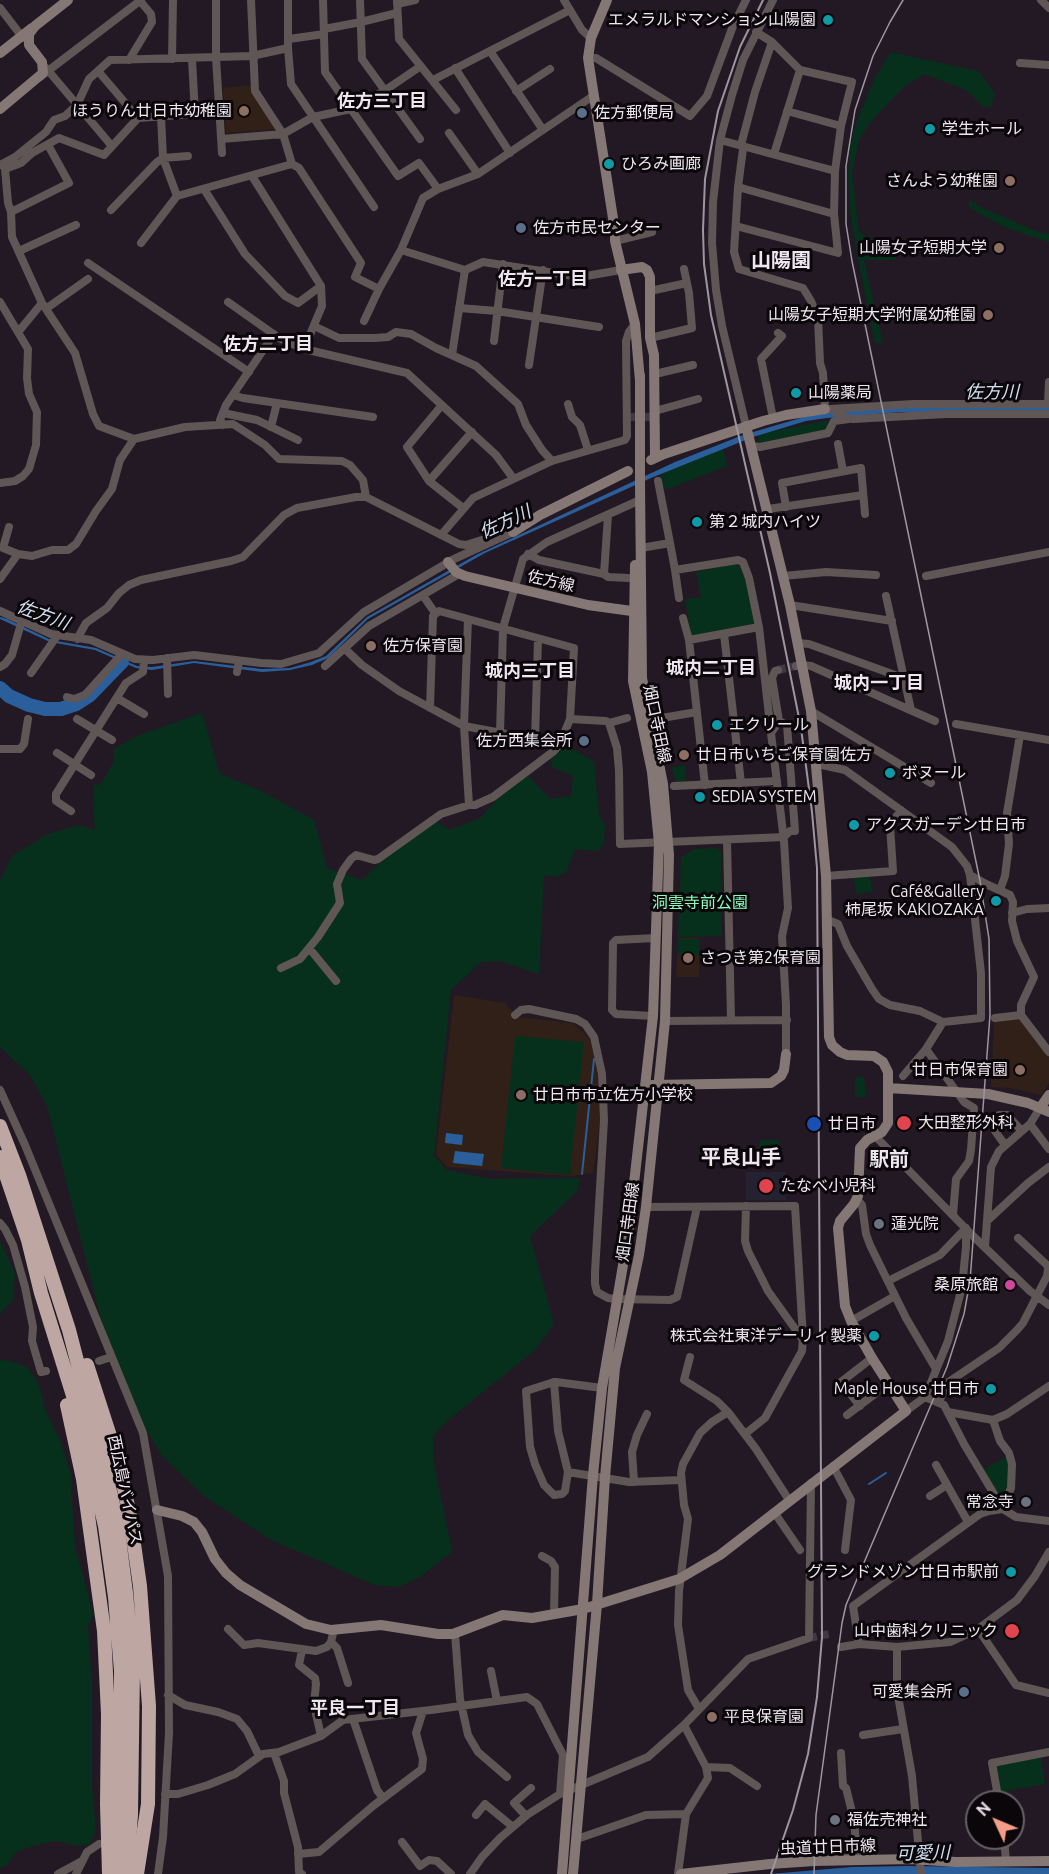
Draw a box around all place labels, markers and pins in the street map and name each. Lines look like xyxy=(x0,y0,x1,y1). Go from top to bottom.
place label: エメラルドマンション山陽園 xyxy=(608,10,816,30)
marker: エメラルドマンション山陽園 xyxy=(821,13,835,27)
place label: ほうりん廿日市幼稚園 xyxy=(72,101,232,121)
place label: 佐方郵便局 xyxy=(594,103,674,123)
marker: ほうりん廿日市幼稚園 xyxy=(237,104,251,118)
marker: 佐方郵便局 xyxy=(575,106,589,120)
place label: 学生ホール xyxy=(942,119,1022,139)
marker: 学生ホール xyxy=(923,122,937,136)
place label: ひろみ画廊 xyxy=(621,154,701,174)
marker: ひろみ画廊 xyxy=(602,157,616,171)
place label: さんよう幼稚園 xyxy=(886,171,998,191)
marker: さんよう幼稚園 xyxy=(1003,174,1017,188)
place label: 佐方市民センター xyxy=(533,218,661,238)
marker: 佐方市民センター xyxy=(514,221,528,235)
place label: 山陽女子短期大学 xyxy=(859,238,987,258)
marker: 山陽女子短期大学 xyxy=(992,241,1006,255)
place label: 山陽女子短期大学附属幼稚園 xyxy=(768,305,976,325)
marker: 山陽女子短期大学附属幼稚園 xyxy=(981,308,995,322)
place label: 山陽薬局 xyxy=(808,383,872,403)
marker: 山陽薬局 xyxy=(789,386,803,400)
place label: 第２城内ハイツ xyxy=(709,512,821,532)
marker: 第２城内ハイツ xyxy=(690,515,704,529)
place label: 佐方保育園 xyxy=(383,636,463,656)
marker: 佐方保育園 xyxy=(364,639,378,653)
place label: エクリール xyxy=(729,715,809,735)
marker: エクリール xyxy=(710,718,724,732)
place label: 佐方西集会所 xyxy=(476,731,572,751)
marker: 佐方西集会所 xyxy=(577,734,591,748)
place label: 廿日市いちご保育園佐方 xyxy=(696,745,872,765)
marker: 廿日市いちご保育園佐方 xyxy=(677,748,691,762)
place label: ボヌール xyxy=(902,763,966,783)
marker: ボヌール xyxy=(883,766,897,780)
place label: SEDIA SYSTEM xyxy=(712,787,817,807)
marker: SEDIA SYSTEM xyxy=(693,790,707,804)
place label: アクスガーデン廿日市 xyxy=(866,815,1026,835)
marker: アクスガーデン廿日市 xyxy=(847,818,861,832)
place label: Café&Gallery 柿尾坂 KAKIOZAKA xyxy=(845,882,984,920)
marker: Café&Gallery 柿尾坂 KAKIOZAKA xyxy=(989,894,1003,908)
place label: さつき第2保育園 xyxy=(700,948,821,968)
marker: さつき第2保育園 xyxy=(681,951,695,965)
place label: 廿日市保育園 xyxy=(912,1060,1008,1080)
marker: 廿日市保育園 xyxy=(1013,1063,1027,1077)
place label: 廿日市市立佐方小学校 xyxy=(533,1085,693,1105)
marker: 廿日市市立佐方小学校 xyxy=(514,1088,528,1102)
place label: 大田整形外科 xyxy=(918,1113,1014,1133)
place label: 廿日市 xyxy=(828,1114,876,1134)
marker: 大田整形外科 xyxy=(895,1114,913,1132)
marker: 廿日市 xyxy=(805,1115,823,1133)
place label: たなべ小児科 xyxy=(780,1176,876,1196)
marker: たなべ小児科 xyxy=(757,1177,775,1195)
place label: 蓮光院 xyxy=(891,1214,939,1234)
marker: 蓮光院 xyxy=(872,1217,886,1231)
place label: 桑原旅館 xyxy=(934,1275,998,1295)
marker: 桑原旅館 xyxy=(1003,1278,1017,1292)
place label: 株式会社東洋デーリィ製薬 xyxy=(670,1326,862,1346)
marker: 株式会社東洋デーリィ製薬 xyxy=(867,1329,881,1343)
place label: Maple House 廿日市 xyxy=(834,1379,979,1399)
marker: Maple House 廿日市 xyxy=(984,1382,998,1396)
place label: 常念寺 xyxy=(966,1492,1014,1512)
marker: 常念寺 xyxy=(1019,1495,1033,1509)
place label: グランドメゾン廿日市駅前 xyxy=(807,1562,999,1582)
marker: グランドメゾン廿日市駅前 xyxy=(1004,1565,1018,1579)
place label: 山中歯科クリニック xyxy=(854,1621,998,1641)
marker: 山中歯科クリニック xyxy=(1003,1622,1021,1640)
place label: 可愛集会所 xyxy=(872,1682,952,1702)
marker: 可愛集会所 xyxy=(957,1685,971,1699)
place label: 平良保育園 xyxy=(724,1707,804,1727)
marker: 平良保育園 xyxy=(705,1710,719,1724)
place label: 福佐売神社 xyxy=(847,1810,927,1830)
marker: 福佐売神社 xyxy=(828,1813,842,1827)

